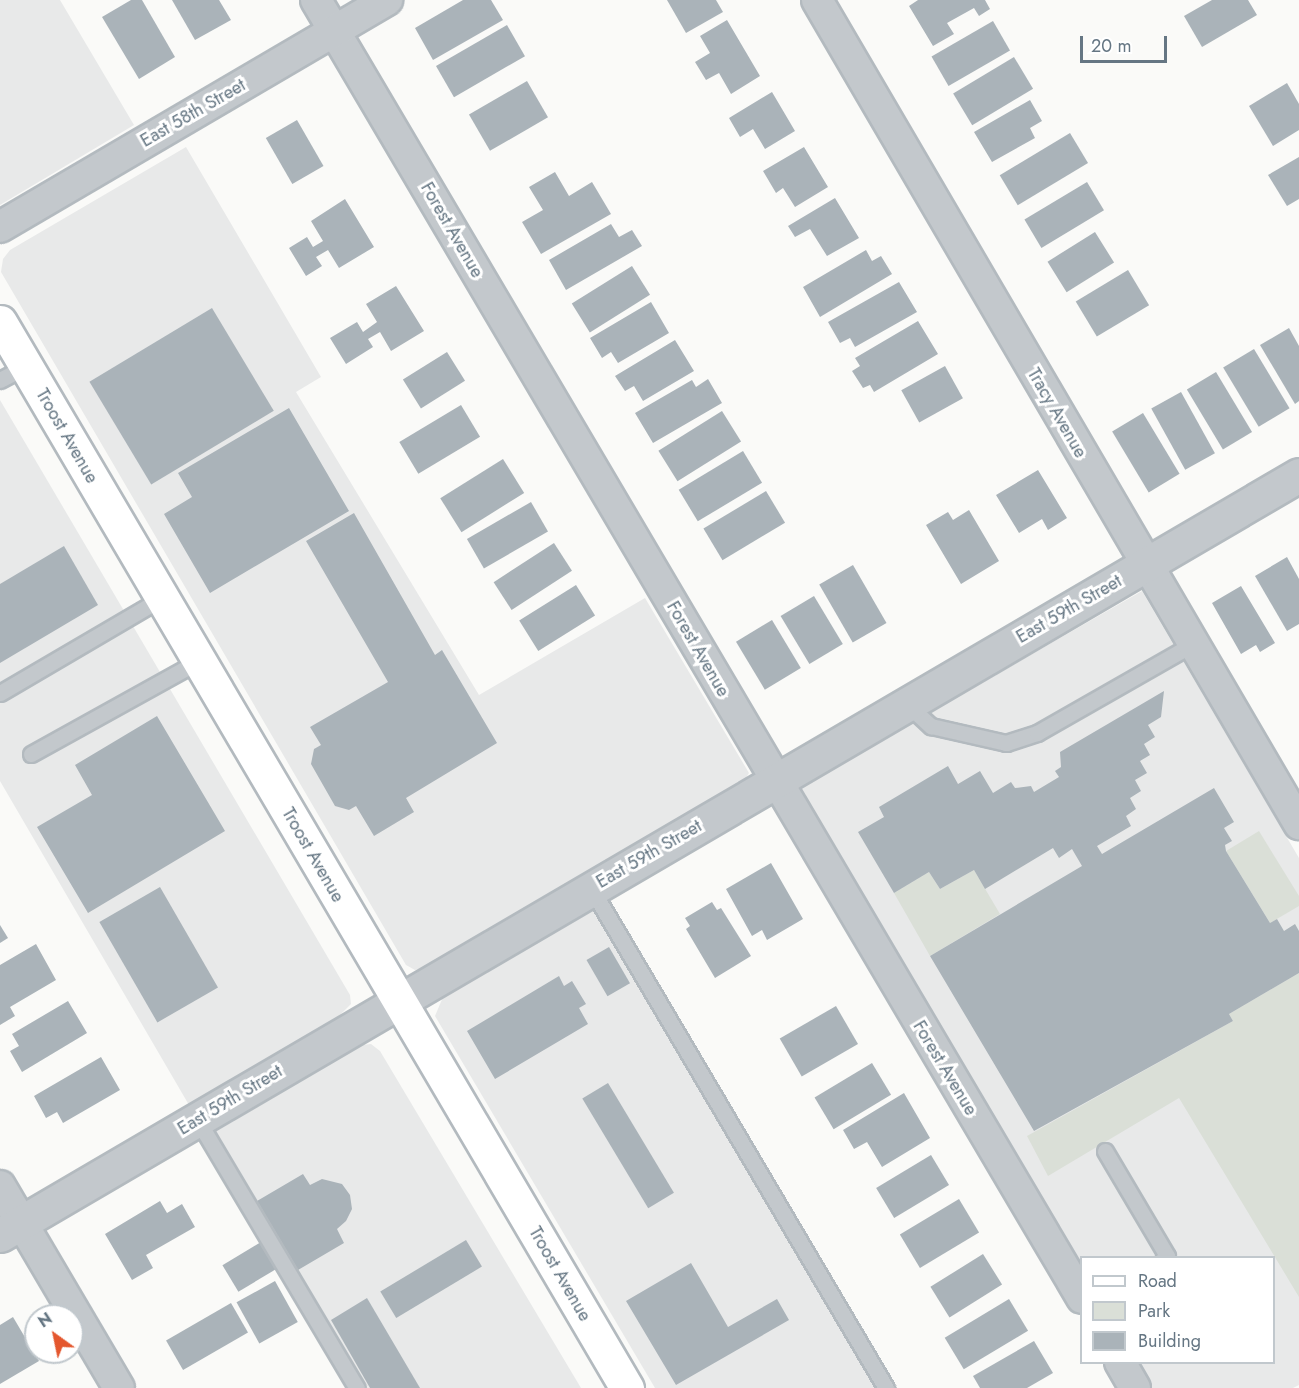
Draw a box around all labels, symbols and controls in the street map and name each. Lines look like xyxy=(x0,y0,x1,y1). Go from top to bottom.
scale bar xyxy=(1083,24,1170,62)
text: 20 m xyxy=(1091,33,1131,59)
street label: East 58th Street xyxy=(137,74,249,152)
street label: Forest Avenue xyxy=(416,178,488,282)
street label: Tracy Avenue xyxy=(1023,364,1091,462)
street label: Troost Avenue xyxy=(31,385,103,487)
street label: East 59th Street xyxy=(1012,570,1126,648)
street label: Forest Avenue xyxy=(662,597,734,701)
street label: Troost Avenue xyxy=(277,804,349,906)
street label: East 59th Street xyxy=(592,815,706,893)
street label: Forest Avenue xyxy=(908,1017,982,1119)
street label: East 59th Street xyxy=(174,1060,286,1140)
street label: Troost Avenue xyxy=(524,1223,596,1325)
legend xyxy=(1080,1256,1275,1364)
text: Road xyxy=(1138,1268,1177,1294)
text: Park xyxy=(1138,1298,1170,1324)
north arrow xyxy=(24,1304,84,1364)
text: N xyxy=(33,1307,57,1333)
text: Building xyxy=(1138,1328,1201,1354)

